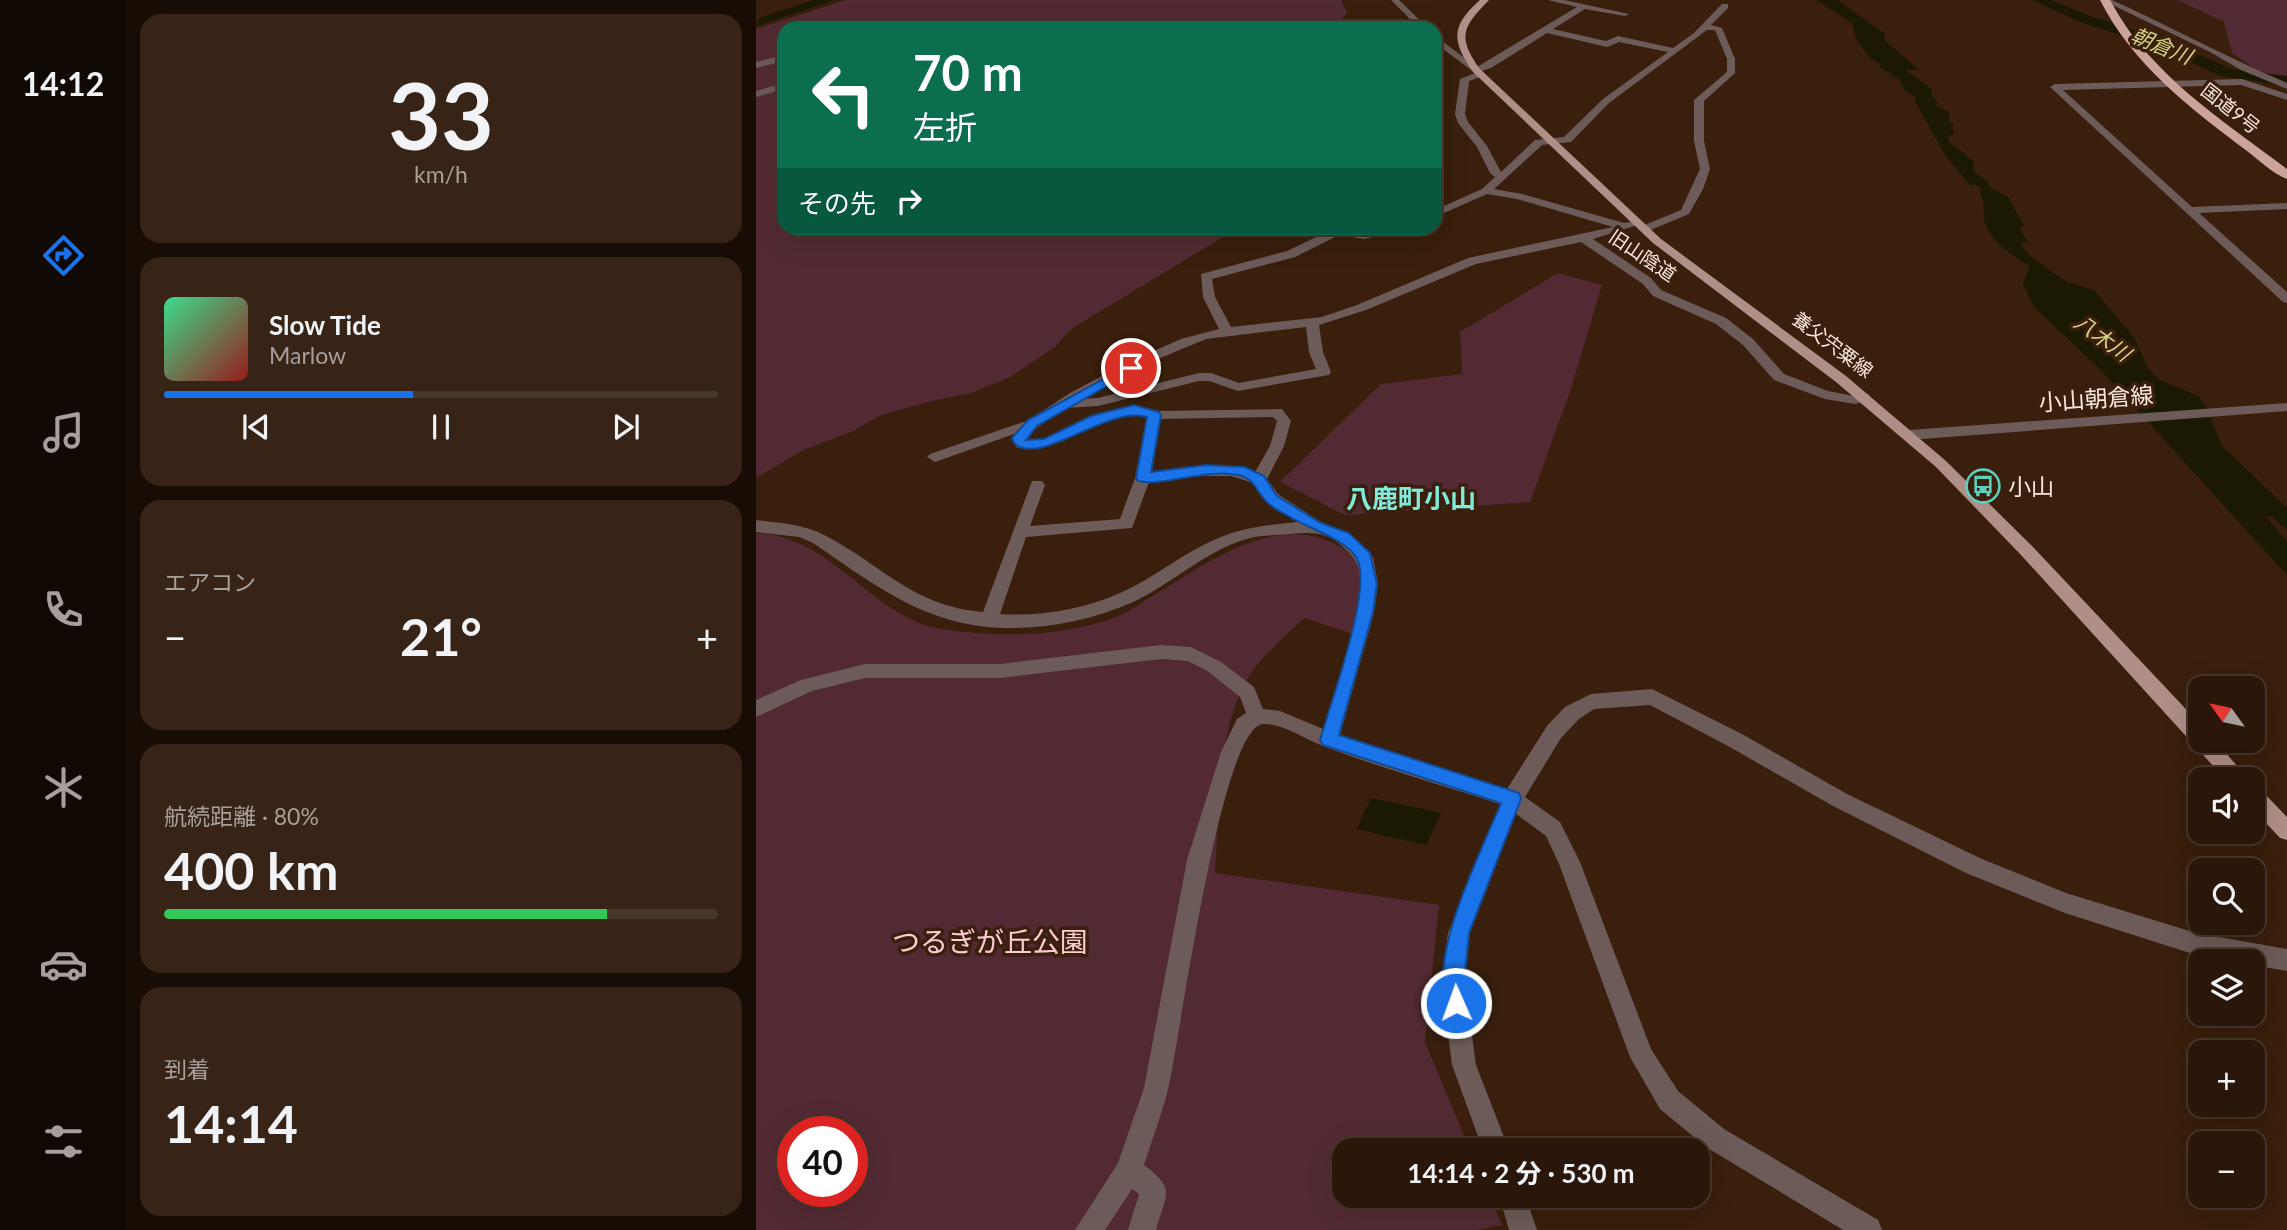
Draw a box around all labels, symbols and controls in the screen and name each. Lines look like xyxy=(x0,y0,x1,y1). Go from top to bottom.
water label: 朝倉川 xyxy=(2128,22,2198,69)
text: 70 m xyxy=(913,43,1023,101)
icon: left xyxy=(798,49,889,140)
text: 33 xyxy=(388,60,494,169)
text: 14:12 xyxy=(22,64,104,103)
street label: 国道9号 xyxy=(2197,78,2265,138)
text: 左折 xyxy=(913,107,977,146)
text: km/h xyxy=(414,160,468,188)
icon: right xyxy=(890,182,928,220)
text: その先 xyxy=(798,187,876,219)
street label: 旧山陰道 xyxy=(1605,224,1681,286)
icon: directions xyxy=(39,231,88,280)
street label: 養父宍粟線 xyxy=(1788,306,1878,382)
water label: 八木川 xyxy=(2070,308,2137,367)
text: Slow Tide xyxy=(269,309,381,341)
pin xyxy=(1101,338,1161,398)
text: Marlow xyxy=(269,341,346,369)
icon: arrive xyxy=(1112,349,1150,387)
street label: 小山朝倉線 xyxy=(2038,380,2154,416)
icon: music xyxy=(39,408,88,457)
icon: previous xyxy=(237,408,275,446)
icon: pause xyxy=(422,408,460,446)
icon: next xyxy=(607,408,645,446)
bus stop icon: 小山 xyxy=(1964,467,2002,505)
place label: 小山 xyxy=(2008,472,2054,500)
district label: 八鹿町小山 xyxy=(1346,482,1476,514)
text: エアコン xyxy=(164,568,256,596)
icon: phone xyxy=(39,585,88,634)
text: 21° xyxy=(400,605,482,667)
text: − xyxy=(164,614,186,660)
text: + xyxy=(696,614,718,660)
north arrow xyxy=(2188,676,2264,752)
map controls xyxy=(2188,676,2265,1208)
icon: climate xyxy=(39,763,88,812)
button: sound xyxy=(2188,767,2265,844)
text: 航続距離 · 80% xyxy=(164,802,319,830)
text: 400 km xyxy=(164,839,338,901)
button: search xyxy=(2188,858,2265,935)
park label: つるぎが丘公園 xyxy=(892,924,1088,958)
icon: car xyxy=(39,940,88,989)
button: layers xyxy=(2188,949,2265,1026)
position arrow xyxy=(1419,966,1493,1040)
button: + xyxy=(2188,1040,2265,1117)
text: 到着 xyxy=(164,1055,210,1083)
text: 14:14 xyxy=(164,1092,298,1154)
speed limit sign: 40 xyxy=(777,1116,868,1207)
icon: filters xyxy=(39,1117,88,1166)
button: − xyxy=(2188,1131,2265,1208)
text: 14:14 · 2 分 · 530 m xyxy=(1407,1157,1635,1189)

